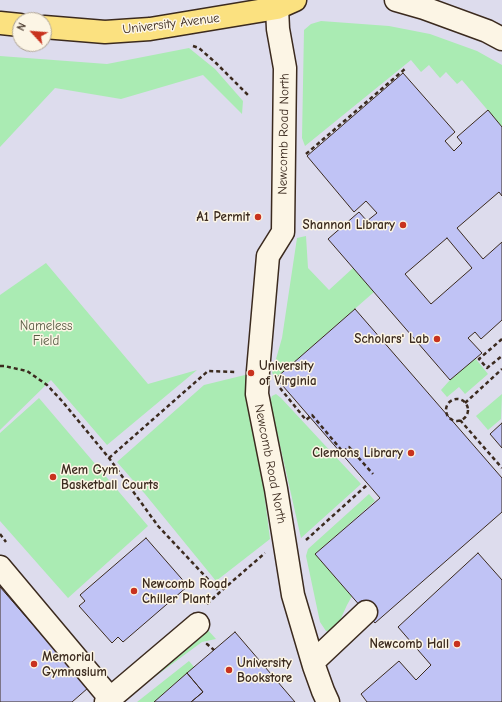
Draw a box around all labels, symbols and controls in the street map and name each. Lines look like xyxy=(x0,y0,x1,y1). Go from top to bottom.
street label: University Avenue xyxy=(122,10,220,38)
north arrow xyxy=(12,12,52,52)
text: N xyxy=(14,21,29,33)
street label: Newcomb Road North xyxy=(275,73,293,195)
place label: A1 Permit xyxy=(197,209,250,225)
marker: A1 Permit xyxy=(253,212,263,222)
place label: Shannon Library xyxy=(303,217,395,233)
marker: Shannon Library xyxy=(398,220,408,230)
park label: Nameless Field xyxy=(20,318,72,349)
place label: Scholars' Lab xyxy=(354,331,429,347)
marker: Scholars' Lab xyxy=(432,334,442,344)
place label: University of Virginia xyxy=(259,358,317,389)
marker: University of Virginia xyxy=(246,368,256,378)
street label: Newcomb Road North xyxy=(251,403,289,525)
place label: Clemons Library xyxy=(312,445,403,461)
marker: Clemons Library xyxy=(406,448,416,458)
place label: Mem Gym Basketball Courts xyxy=(61,462,158,493)
marker: Mem Gym Basketball Courts xyxy=(48,472,58,482)
place label: Newcomb Road Chiller Plant xyxy=(142,576,227,607)
marker: Newcomb Road Chiller Plant xyxy=(129,586,139,596)
place label: Newcomb Hall xyxy=(369,636,449,652)
marker: Newcomb Hall xyxy=(452,639,462,649)
place label: Memorial Gymnasium xyxy=(42,649,107,680)
place label: University Bookstore xyxy=(237,655,292,686)
marker: Memorial Gymnasium xyxy=(29,659,39,669)
marker: University Bookstore xyxy=(224,665,234,675)

